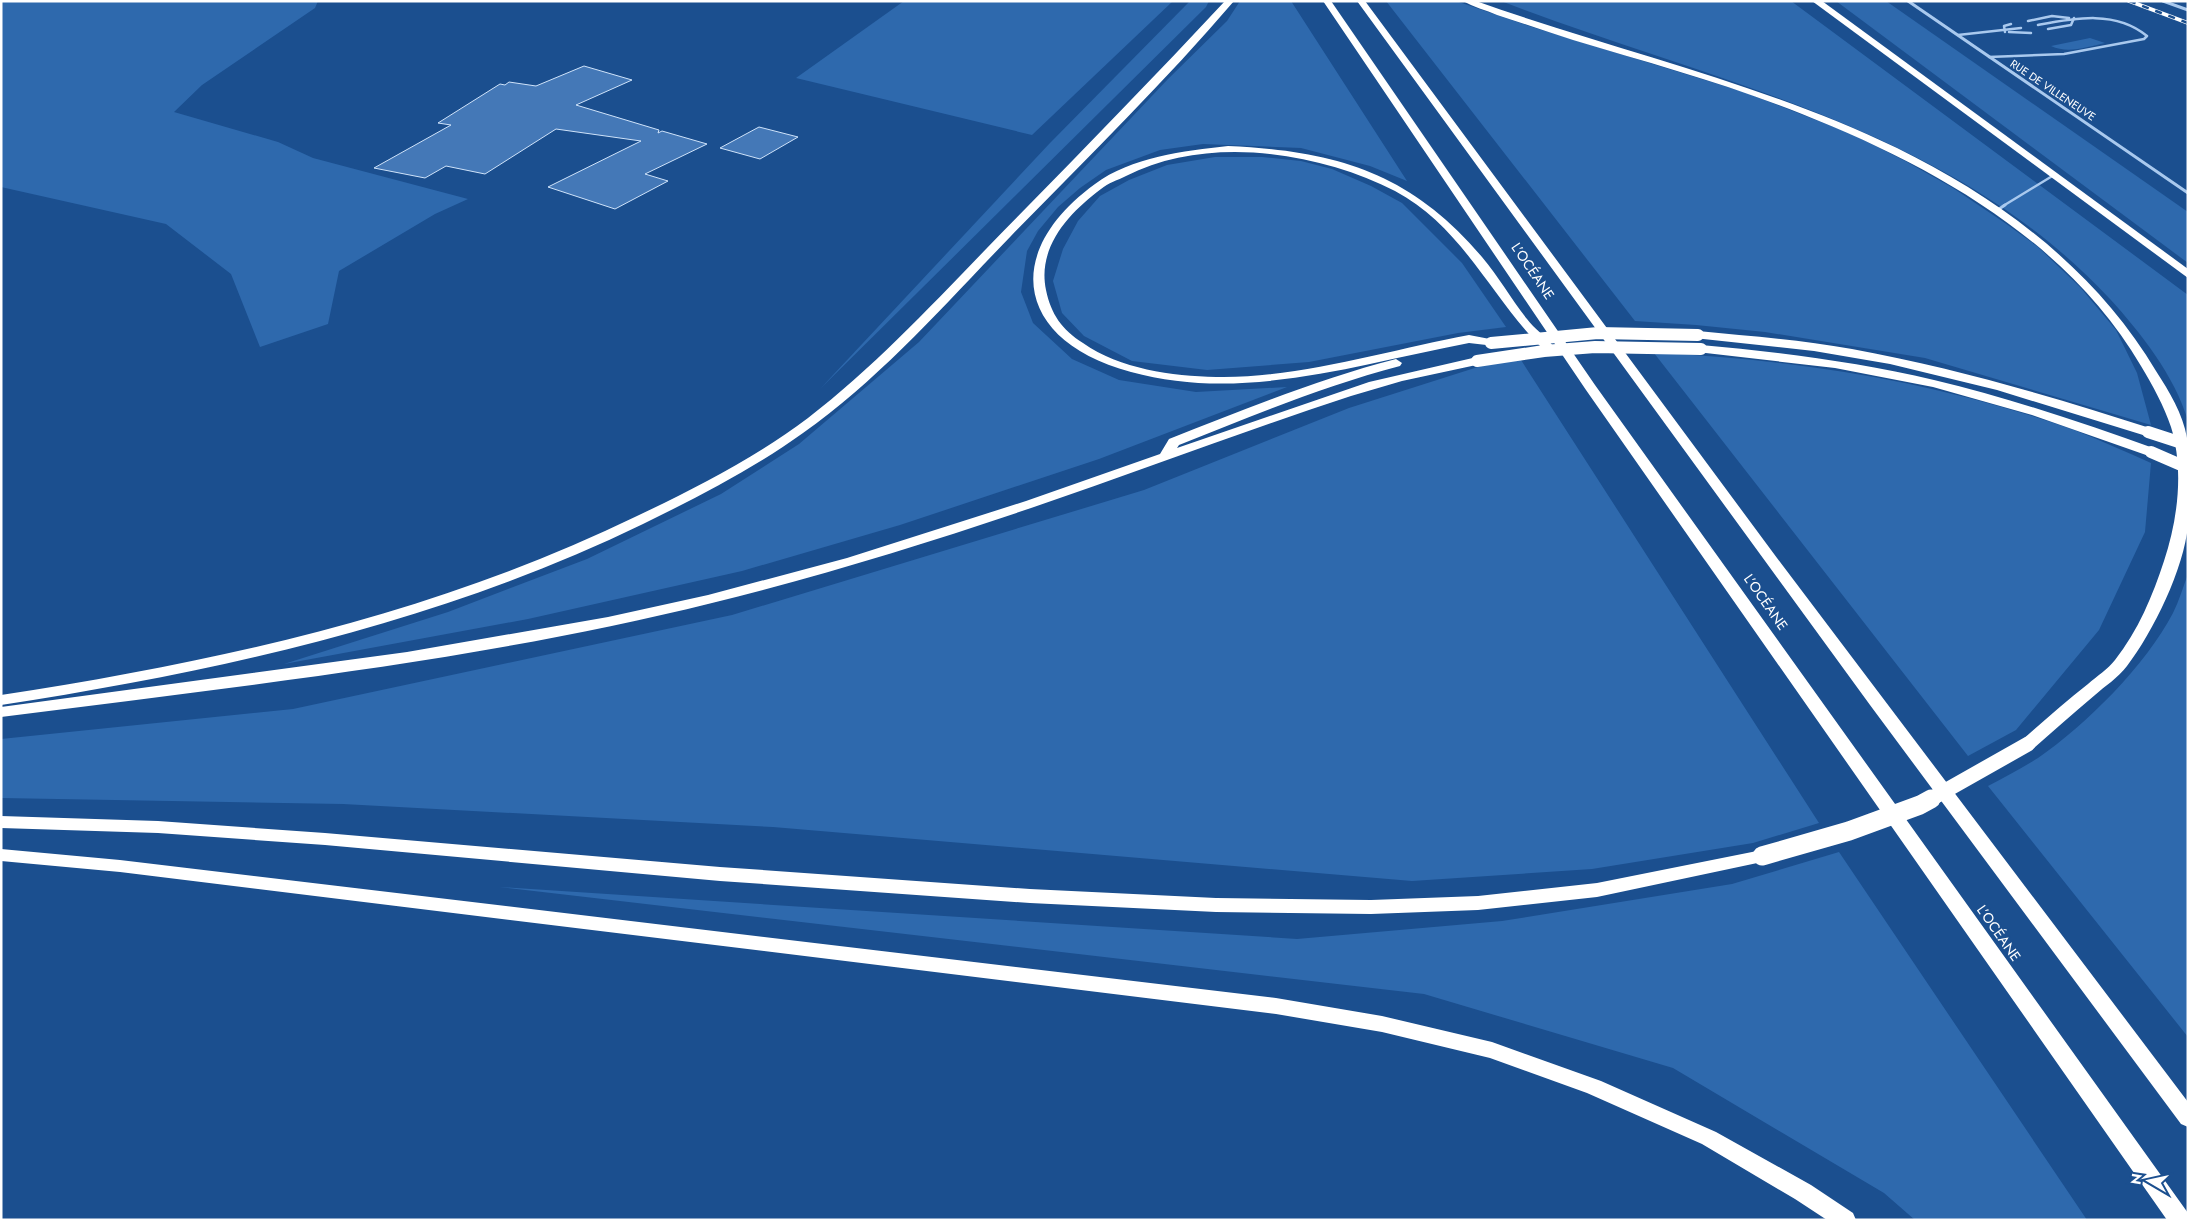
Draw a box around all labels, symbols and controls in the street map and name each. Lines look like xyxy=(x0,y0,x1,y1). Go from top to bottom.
street label: RUE DE VILLENEUVE xyxy=(2007,55,2099,125)
street label: L’OCÉANE xyxy=(1507,239,1559,303)
street label: L’OCÉANE xyxy=(1739,570,1793,634)
street label: L’OCÉANE xyxy=(1972,901,2026,965)
north arrow xyxy=(2124,1156,2174,1206)
text: N xyxy=(2125,1172,2147,1186)

